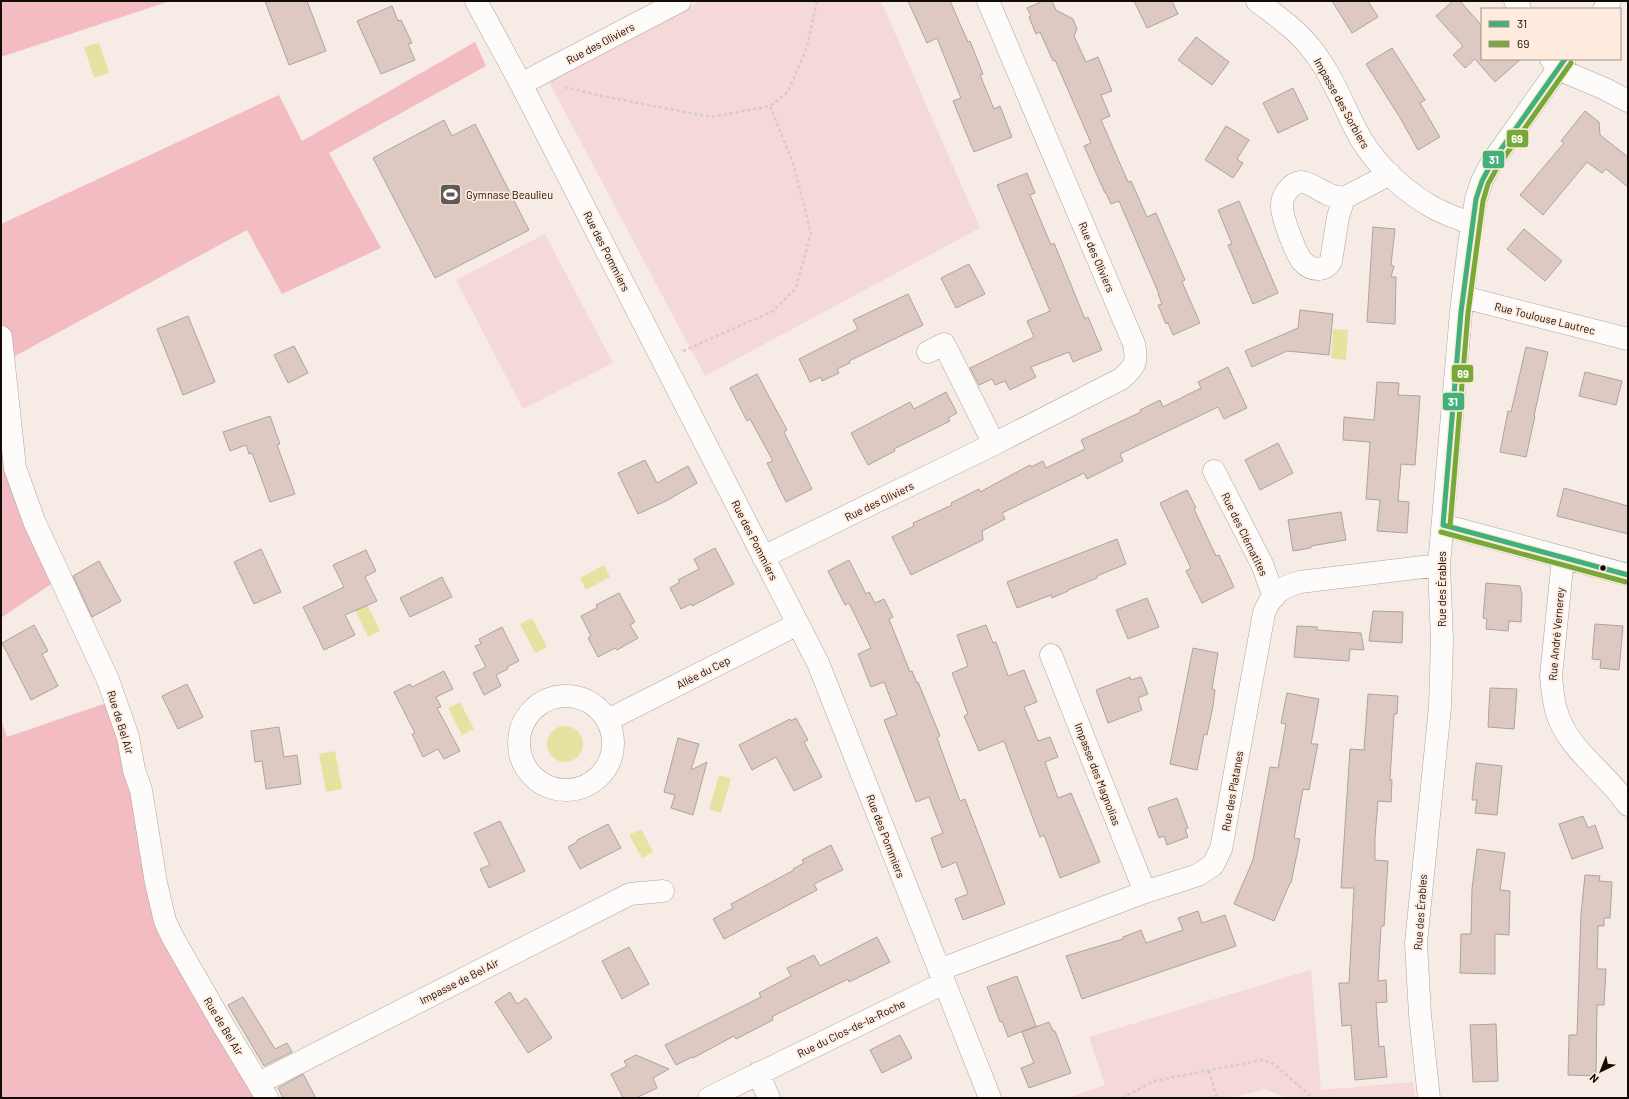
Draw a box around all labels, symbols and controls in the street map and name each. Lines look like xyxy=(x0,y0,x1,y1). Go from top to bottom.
legend xyxy=(1481,8,1621,60)
text: 31 xyxy=(1517,16,1527,30)
street label: Rue des Oliviers xyxy=(564,20,636,66)
text: 69 xyxy=(1517,36,1529,50)
street label: Impasse des Sorbiers xyxy=(1312,55,1372,151)
line badge: 69 xyxy=(1506,129,1529,148)
text: 69 xyxy=(1511,132,1523,145)
line badge: 31 xyxy=(1482,150,1505,169)
text: 31 xyxy=(1489,153,1499,166)
sports icon: Gymnase Beaulieu xyxy=(438,181,464,207)
place label: Gymnase Beaulieu xyxy=(466,188,553,201)
street label: Rue des Pommiers xyxy=(581,209,633,293)
street label: Rue des Oliviers xyxy=(1076,220,1118,294)
street label: Rue Toulouse Lautrec xyxy=(1493,299,1597,337)
line badge: 69 xyxy=(1451,364,1474,383)
text: 69 xyxy=(1457,367,1469,380)
line badge: 31 xyxy=(1442,392,1465,411)
text: 31 xyxy=(1448,395,1458,408)
street label: Rue des Oliviers xyxy=(842,479,916,523)
street label: Rue des Clématites xyxy=(1219,490,1271,578)
street label: Rue des Pommiers xyxy=(729,498,781,582)
street label: Rue des Érables xyxy=(1435,551,1448,627)
unlabelled marker xyxy=(1598,563,1608,573)
street label: Rue André Vernerey xyxy=(1545,587,1567,681)
street label: Allée du Cep xyxy=(674,653,732,691)
street label: Rue de Bel Air xyxy=(105,689,137,755)
street label: Impasse des Magnolias xyxy=(1072,721,1124,827)
street label: Rue des Platanes xyxy=(1219,750,1245,832)
street label: Rue des Pommiers xyxy=(864,792,908,880)
street label: Rue des Érables xyxy=(1411,874,1429,950)
street label: Impasse de Bel Air xyxy=(417,955,501,1007)
street label: Rue de Bel Air xyxy=(201,994,247,1058)
street label: Rue du Clos-de-la-Roche xyxy=(795,996,907,1060)
north arrow xyxy=(1581,1051,1621,1091)
text: N xyxy=(1587,1071,1601,1086)

